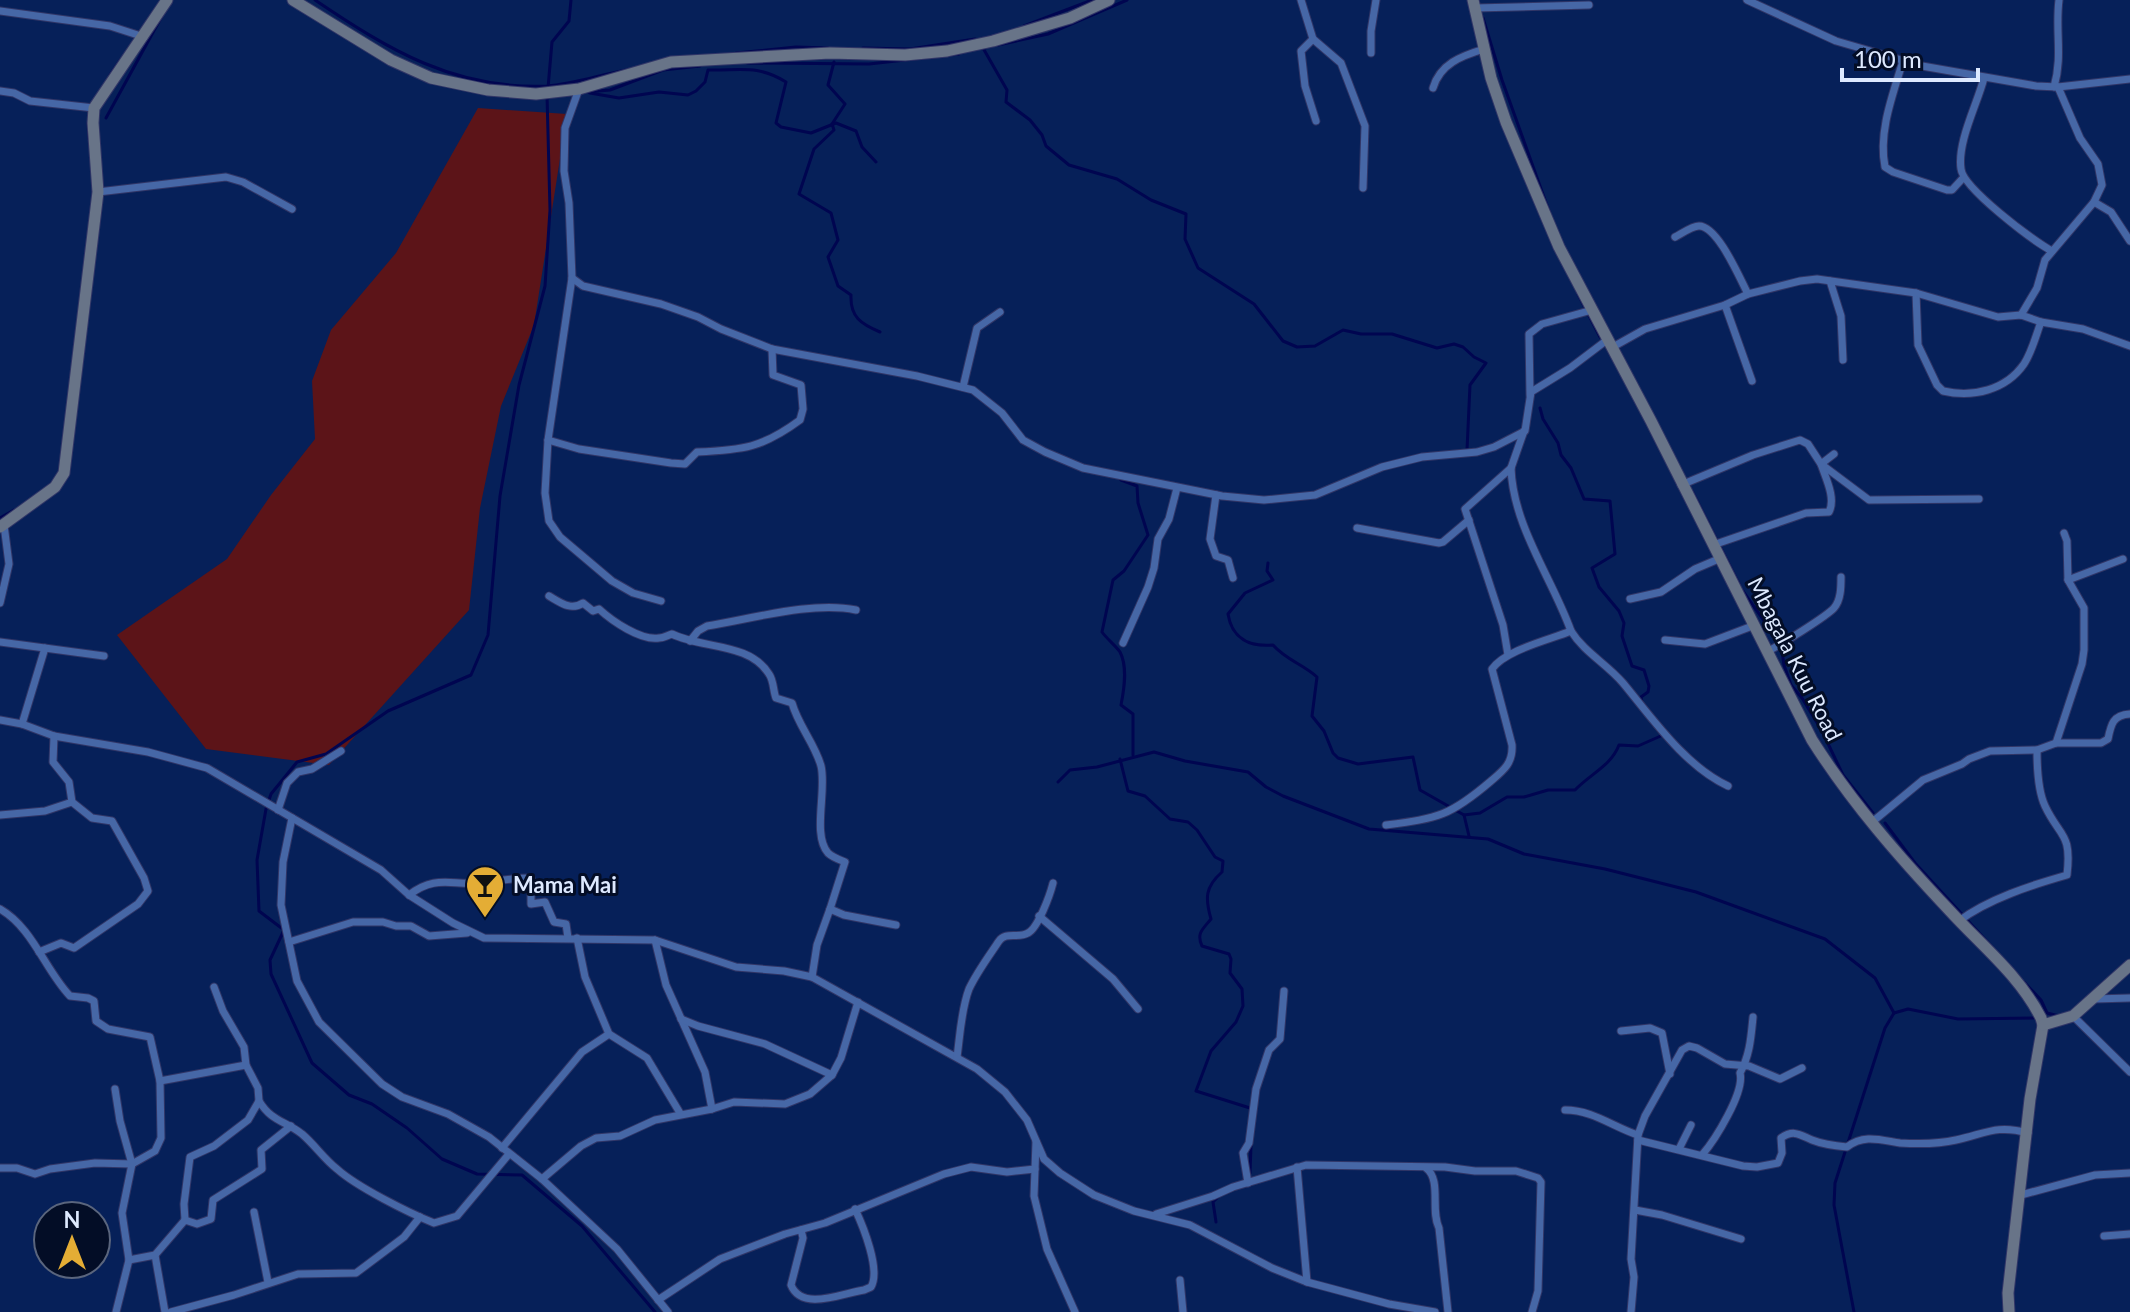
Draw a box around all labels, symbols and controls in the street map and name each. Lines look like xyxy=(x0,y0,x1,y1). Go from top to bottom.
scale bar xyxy=(1842,32,1978,82)
text: 100 m xyxy=(1854,44,1922,73)
street label: Mbagala Kuu Road xyxy=(1742,572,1848,745)
bar icon: Mama Mai xyxy=(464,864,506,919)
place label: Mama Mai xyxy=(513,871,617,898)
north arrow xyxy=(32,1200,112,1280)
text: N xyxy=(64,1206,80,1233)

